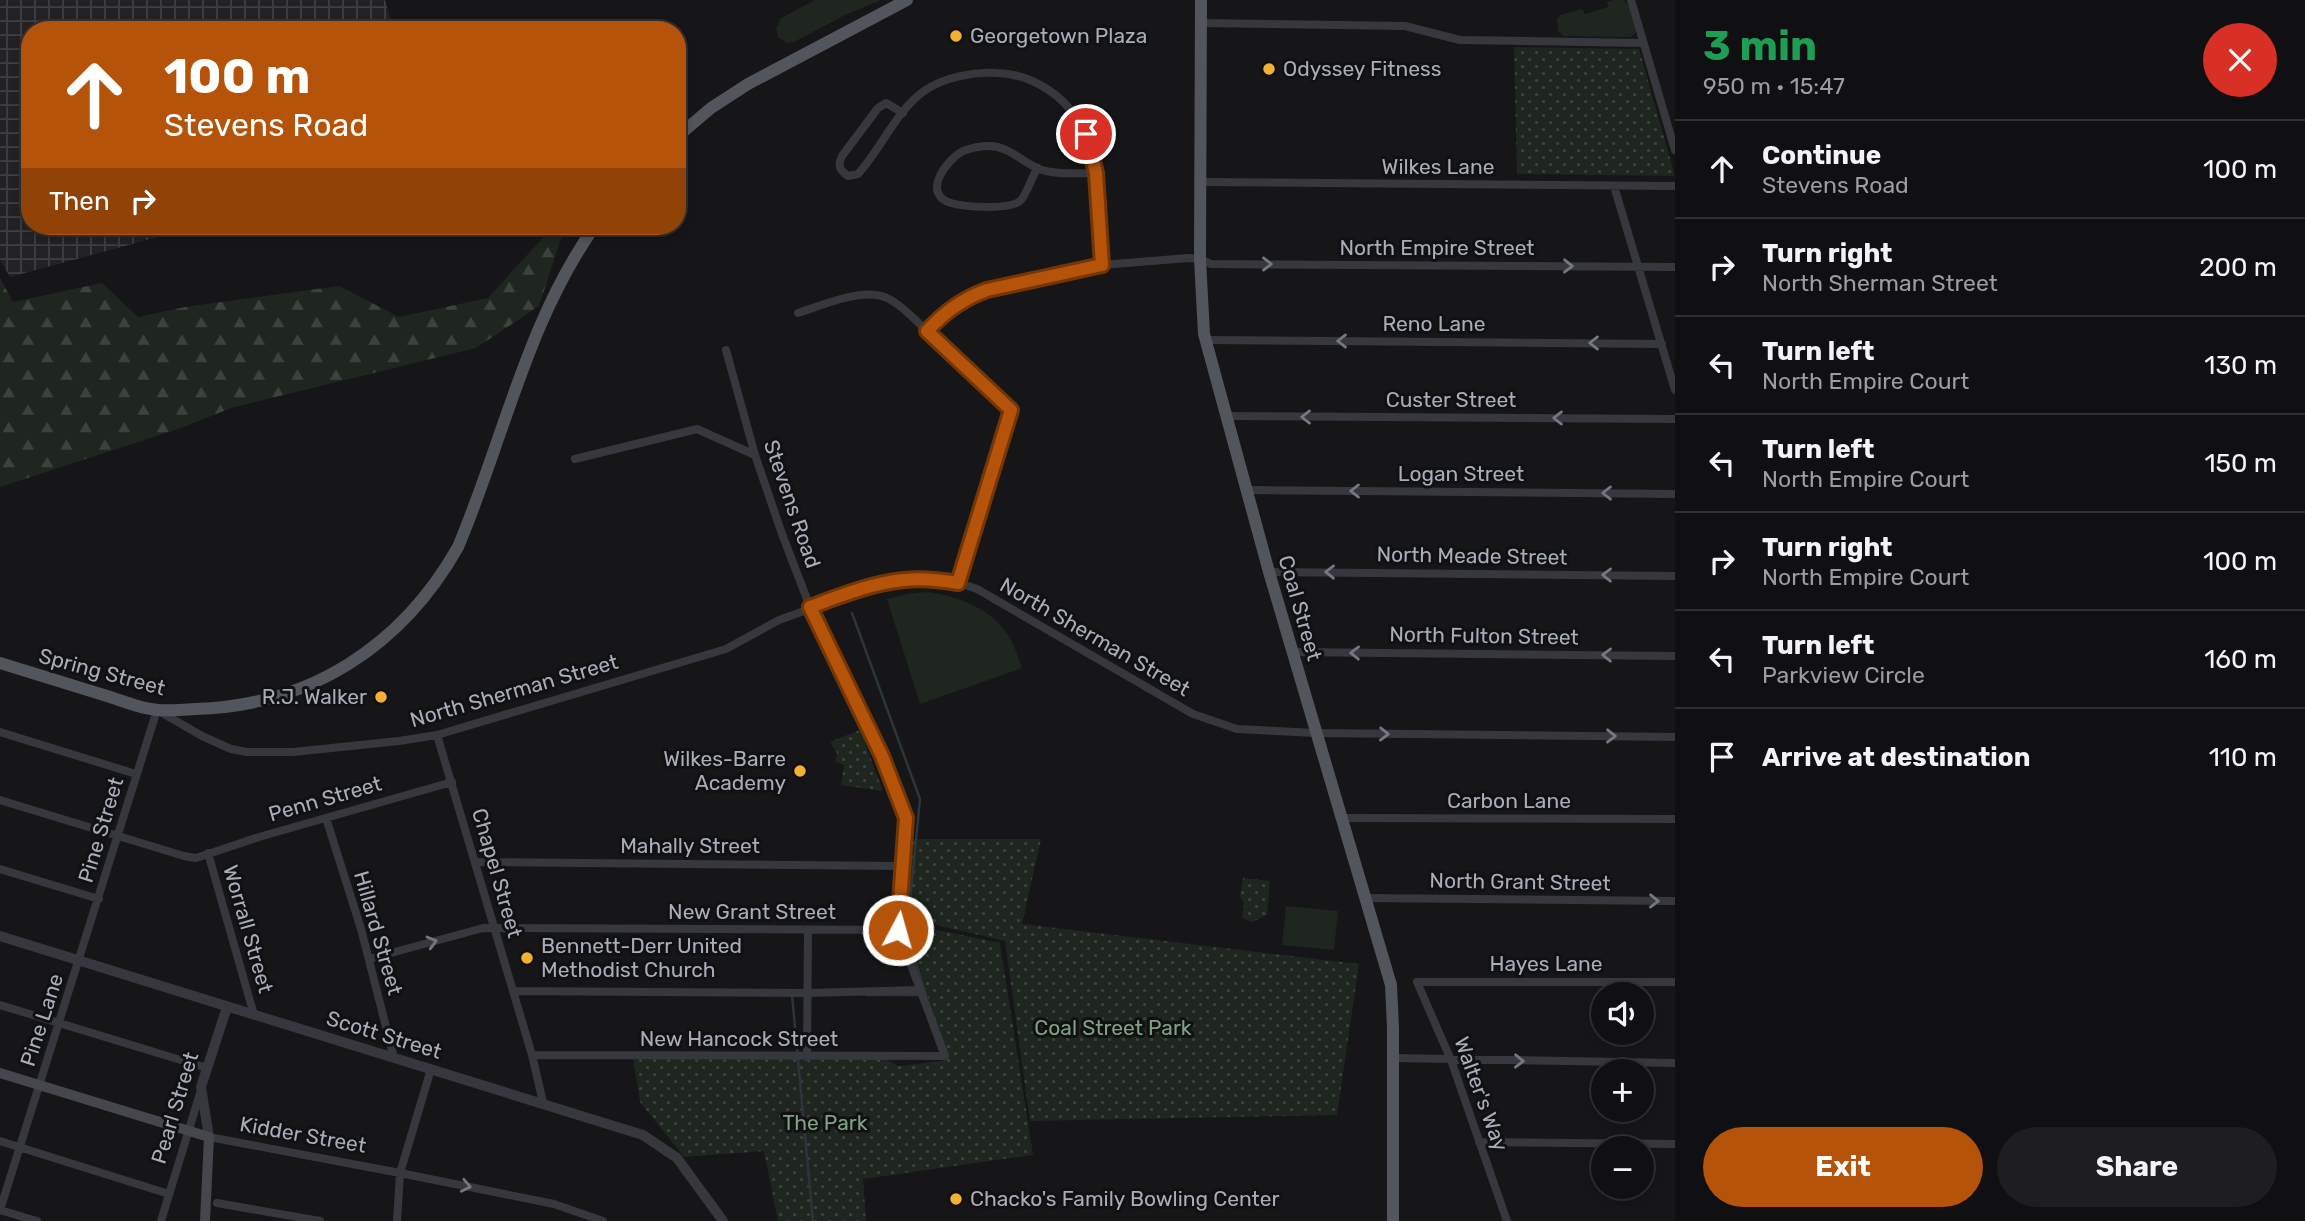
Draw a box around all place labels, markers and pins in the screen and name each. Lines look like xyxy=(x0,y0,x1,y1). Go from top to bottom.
place label: Georgetown Plaza xyxy=(970,23,1147,48)
marker: Georgetown Plaza xyxy=(948,28,964,44)
place label: Odyssey Fitness xyxy=(1283,56,1441,81)
marker: Odyssey Fitness xyxy=(1261,61,1277,77)
pin xyxy=(1056,104,1116,164)
place label: R.J. Walker xyxy=(262,684,367,709)
marker: R.J. Walker xyxy=(373,689,389,705)
place label: Wilkes-Barre Academy xyxy=(663,746,786,795)
marker: Wilkes-Barre Academy xyxy=(792,763,808,779)
place label: Bennett-Derr United Methodist Church xyxy=(541,933,742,982)
marker: Bennett-Derr United Methodist Church xyxy=(519,950,535,966)
place label: Chacko's Family Bowling Center xyxy=(970,1186,1280,1211)
marker: Chacko's Family Bowling Center xyxy=(948,1191,964,1207)

